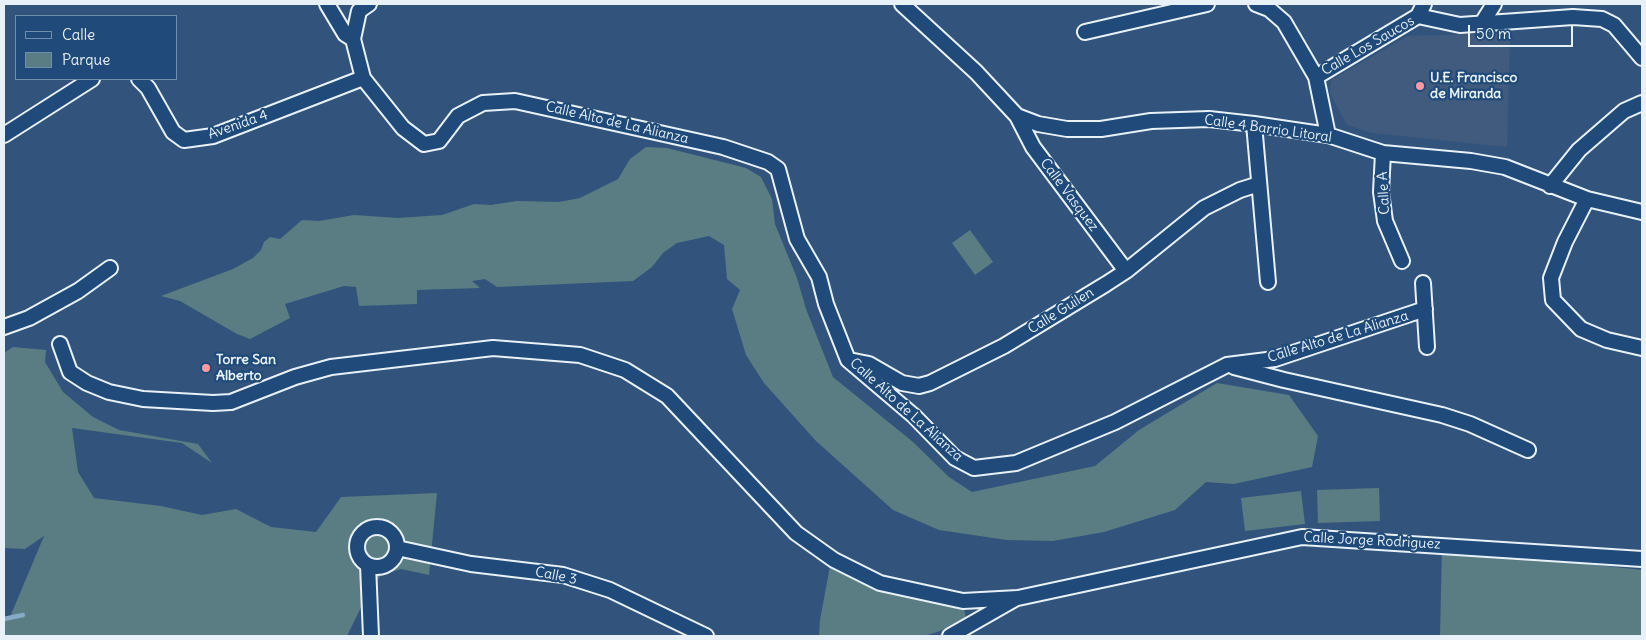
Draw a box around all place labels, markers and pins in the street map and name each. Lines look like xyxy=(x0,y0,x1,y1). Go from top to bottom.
place label: U.E. Francisco de Miranda xyxy=(1430,70,1517,102)
marker: U.E. Francisco de Miranda xyxy=(1414,80,1426,92)
place label: Torre San Alberto xyxy=(216,352,276,384)
marker: Torre San Alberto xyxy=(200,362,212,374)

